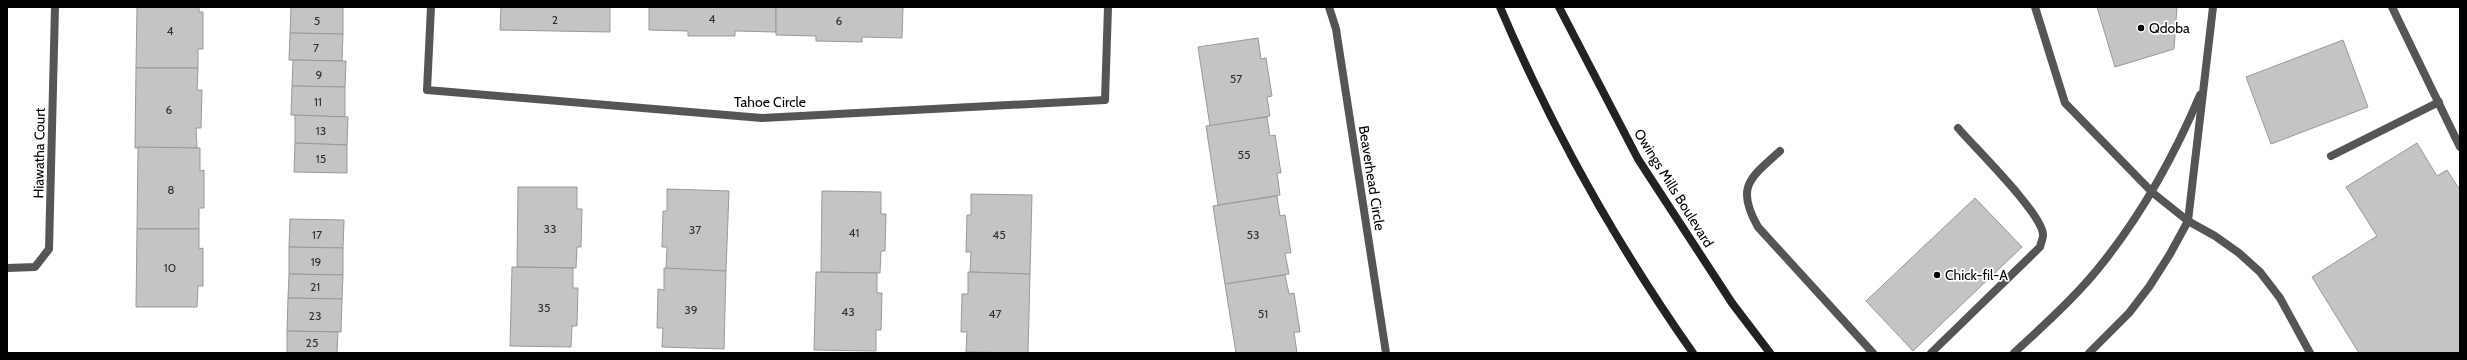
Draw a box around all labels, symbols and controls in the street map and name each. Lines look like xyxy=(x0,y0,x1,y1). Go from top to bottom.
house number: 4 xyxy=(709,11,716,26)
house number: 2 xyxy=(552,12,558,27)
house number: 5 xyxy=(314,13,320,28)
house number: 6 xyxy=(836,13,843,28)
place label: Qdoba xyxy=(2149,19,2190,37)
house number: 4 xyxy=(167,23,174,38)
marker: Qdoba xyxy=(2136,23,2146,33)
house number: 7 xyxy=(313,40,319,55)
house number: 9 xyxy=(316,67,323,82)
house number: 57 xyxy=(1230,71,1242,86)
street label: Tahoe Circle xyxy=(734,93,806,111)
house number: 11 xyxy=(314,94,322,109)
house number: 6 xyxy=(166,102,173,117)
street label: Hiawatha Court xyxy=(29,107,49,199)
house number: 13 xyxy=(316,123,326,138)
street label: Beaverhead Circle xyxy=(1355,124,1389,232)
street label: Owings Mills Boulevard xyxy=(1630,125,1718,251)
house number: 55 xyxy=(1238,147,1250,162)
house number: 15 xyxy=(316,151,326,166)
house number: 8 xyxy=(167,182,175,197)
house number: 33 xyxy=(544,221,556,236)
house number: 37 xyxy=(689,222,701,237)
house number: 41 xyxy=(849,225,859,240)
house number: 17 xyxy=(312,227,322,242)
house number: 45 xyxy=(992,227,1006,242)
house number: 53 xyxy=(1247,227,1259,242)
house number: 19 xyxy=(311,254,322,269)
house number: 10 xyxy=(164,260,176,275)
place label: Chick-fil-A xyxy=(1945,266,2008,284)
marker: Chick-fil-A xyxy=(1932,270,1942,280)
house number: 21 xyxy=(310,279,320,294)
house number: 35 xyxy=(538,300,550,315)
house number: 39 xyxy=(684,302,698,317)
house number: 43 xyxy=(841,304,855,319)
house number: 47 xyxy=(989,306,1001,321)
house number: 51 xyxy=(1258,306,1268,321)
house number: 23 xyxy=(309,308,321,323)
house number: 25 xyxy=(306,335,318,350)

